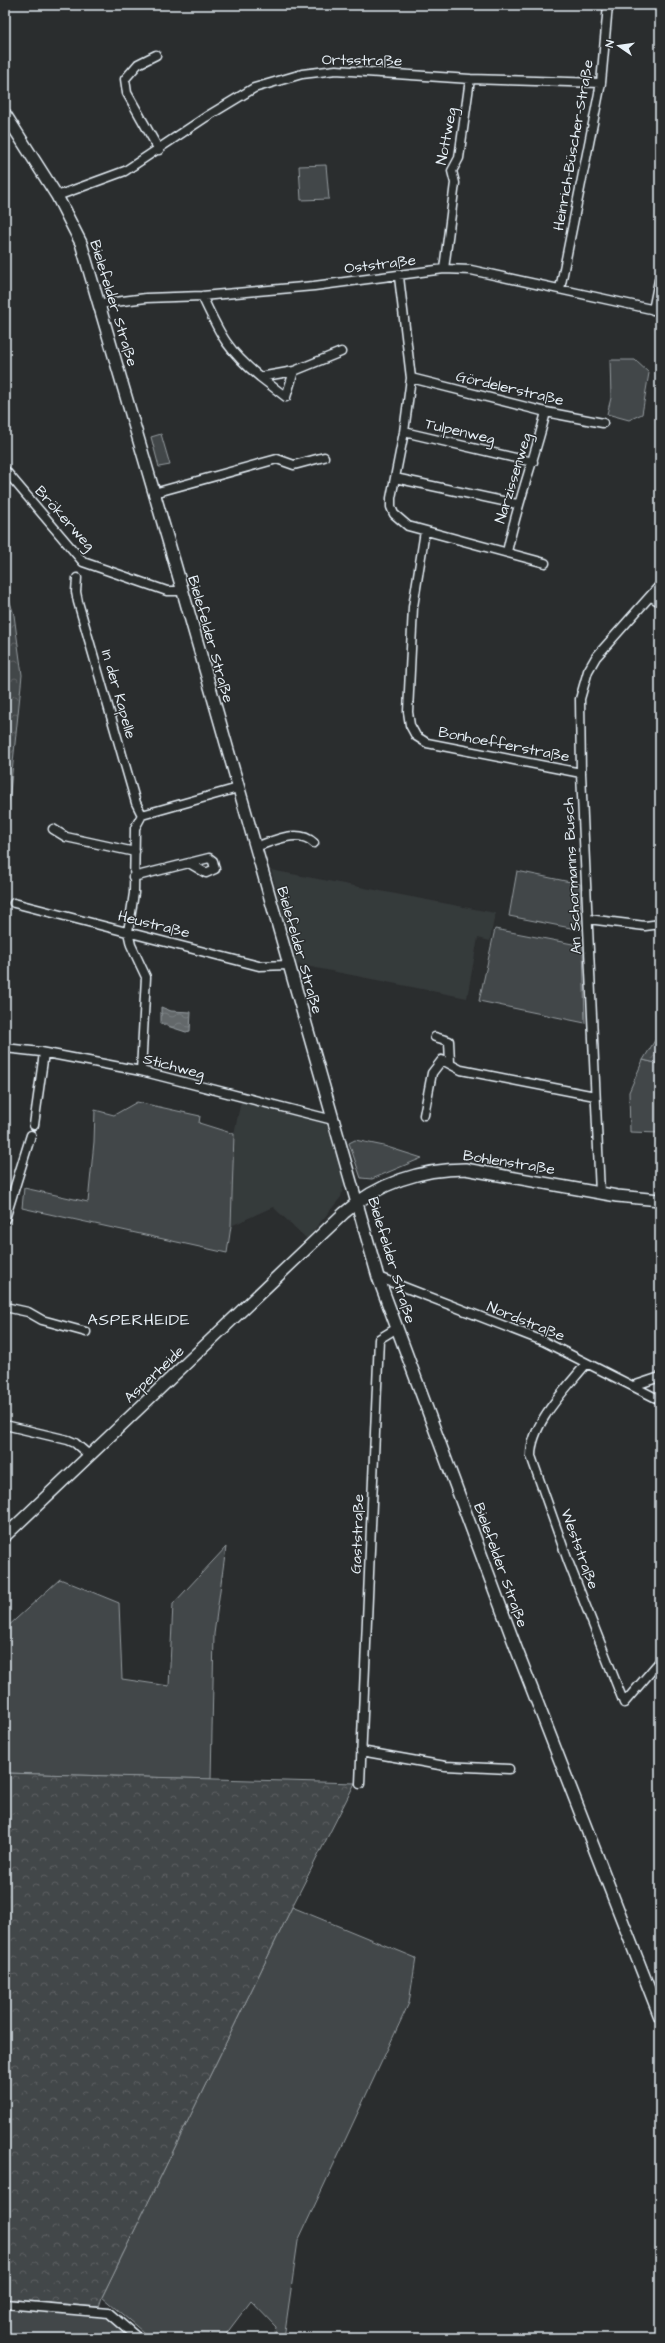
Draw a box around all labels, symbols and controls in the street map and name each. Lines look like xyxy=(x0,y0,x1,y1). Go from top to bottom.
north arrow xyxy=(599,26,639,66)
text: N xyxy=(602,39,618,49)
street label: Ortsstraße xyxy=(322,49,402,72)
street label: Heinrich-Büscher-Straße xyxy=(548,58,599,232)
street label: Nottweg xyxy=(431,105,463,167)
street label: Bielefelder Straße xyxy=(84,237,143,369)
street label: Oststraße xyxy=(343,250,417,279)
street label: Gördelerstraße xyxy=(454,366,566,411)
street label: Tulpenweg xyxy=(423,413,497,451)
street label: Narzissenweg xyxy=(490,430,538,526)
street label: Brökerweg xyxy=(29,481,100,556)
street label: Bielefelder Straße xyxy=(182,573,239,705)
street label: In der Kapelle xyxy=(96,647,141,741)
street label: Bonhoefferstraße xyxy=(437,721,571,767)
street label: An Schormanns Busch xyxy=(558,796,587,955)
street label: Bielefelder Straße xyxy=(271,884,328,1016)
street label: Heustraße xyxy=(116,905,192,944)
street label: Stichweg xyxy=(141,1048,207,1086)
street label: Bohlenstraße xyxy=(461,1145,556,1180)
street label: Bielefelder Straße xyxy=(362,1194,421,1326)
street label: Nordstraße xyxy=(484,1296,568,1347)
district label: ASPERHEIDE xyxy=(87,1309,191,1331)
street label: Asperheide xyxy=(120,1341,189,1408)
street label: Gaststraße xyxy=(346,1494,369,1574)
street label: Bielefelder Straße xyxy=(468,1500,533,1630)
street label: Weststraße xyxy=(555,1506,604,1592)

